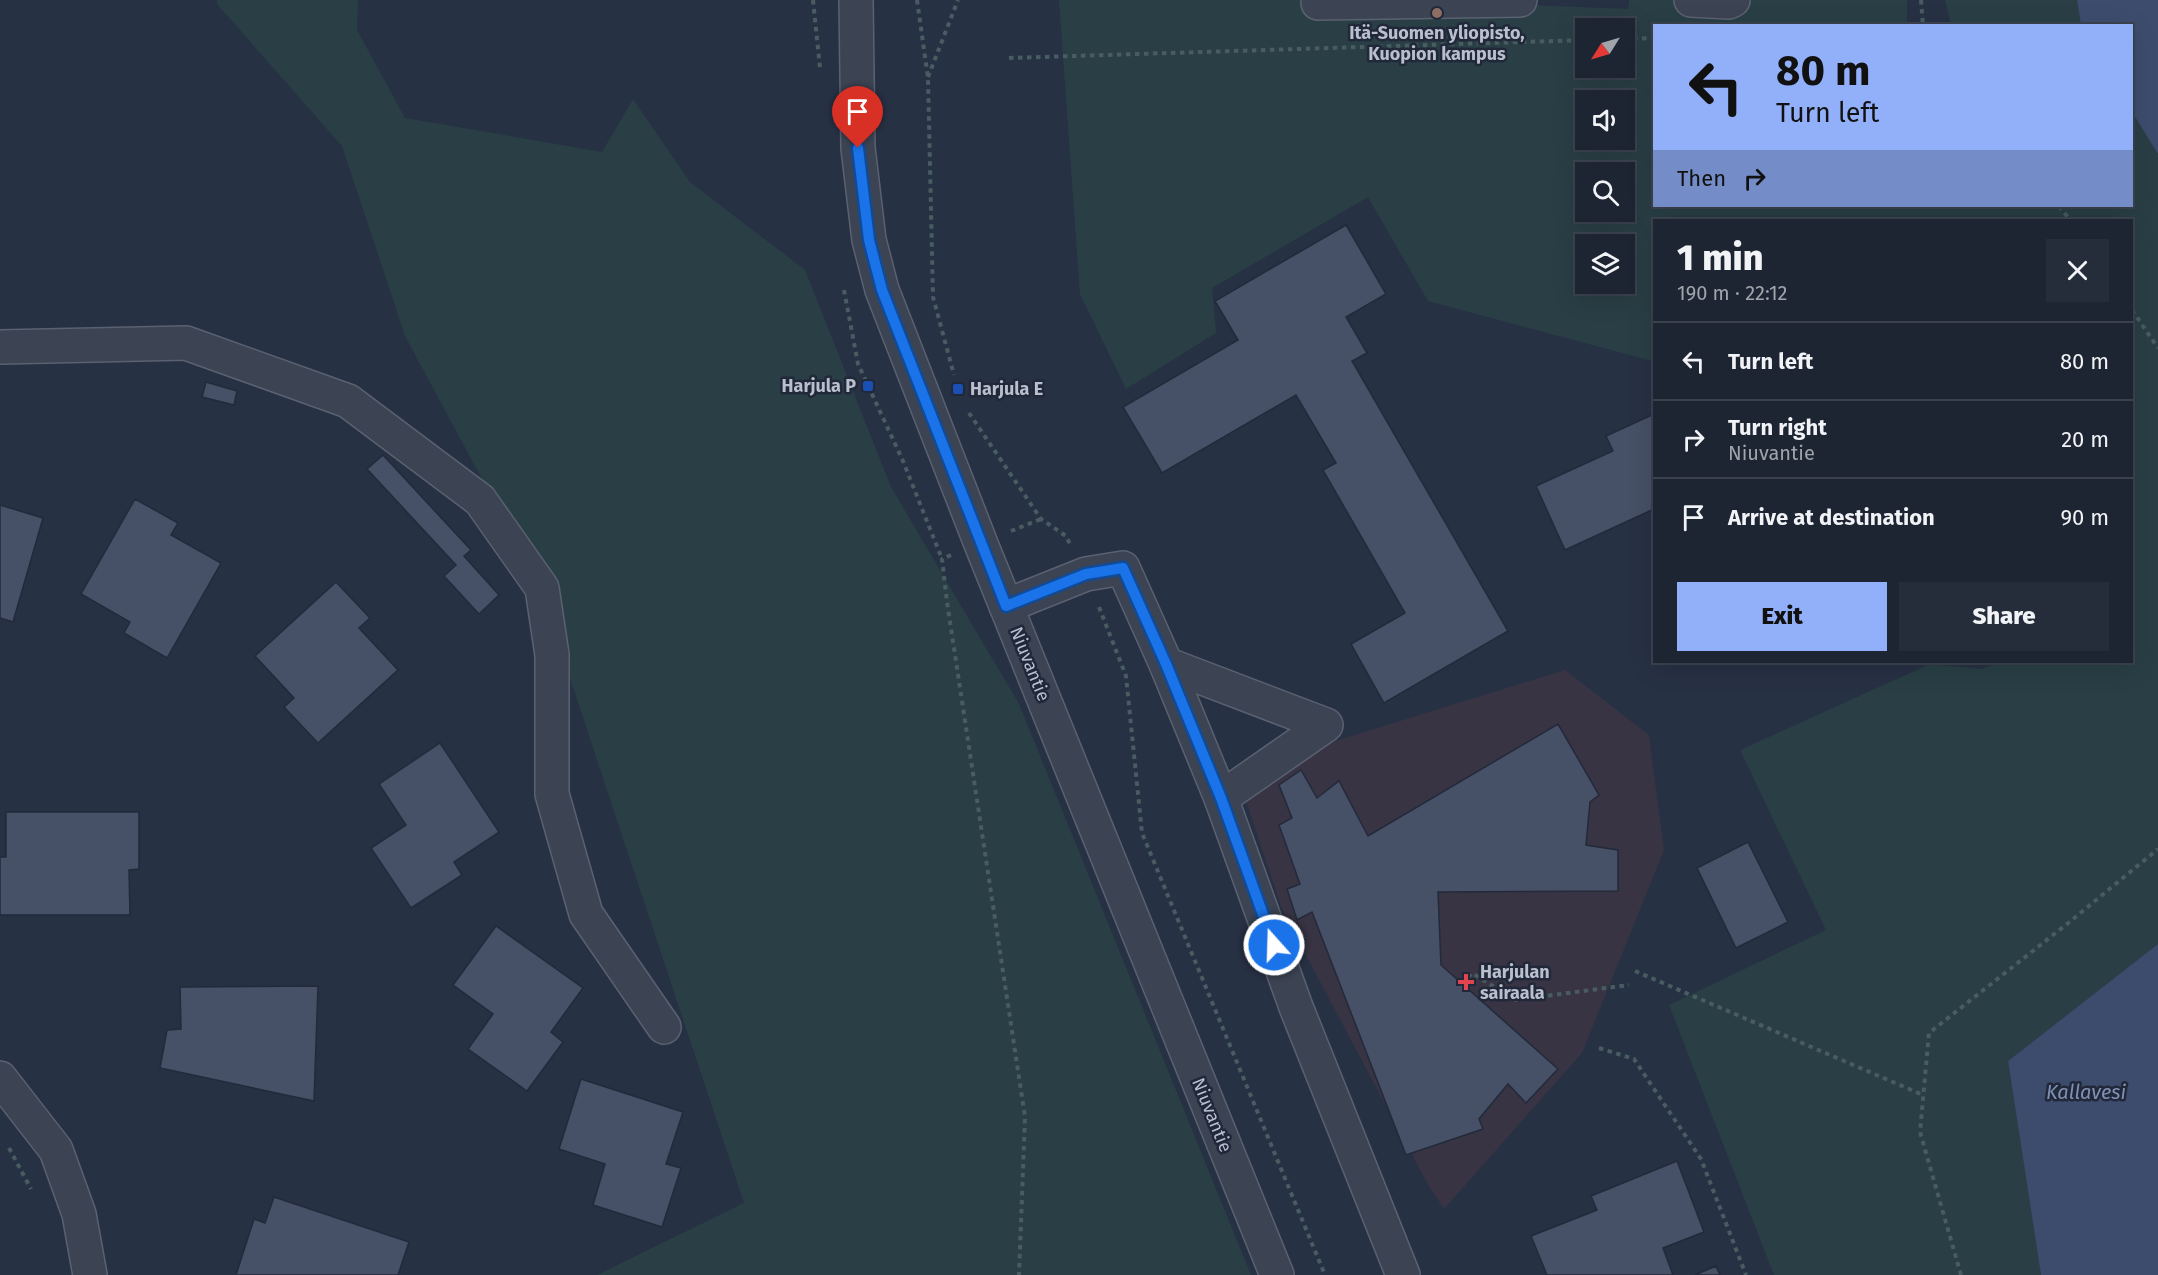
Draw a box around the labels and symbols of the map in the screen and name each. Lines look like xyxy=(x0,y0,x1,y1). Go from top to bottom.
marker: Itä-Suomen yliopisto, Kuopion kampus xyxy=(1430,6,1444,20)
north arrow xyxy=(1575,18,1635,78)
place label: Itä-Suomen yliopisto, Kuopion kampus xyxy=(1349,22,1525,65)
pin xyxy=(832,86,883,148)
place label: Harjula P xyxy=(782,375,856,397)
place label: Harjula E xyxy=(970,378,1043,400)
marker: Harjula P xyxy=(861,379,875,393)
marker: Harjula E xyxy=(951,382,965,396)
street label: Niuvantie xyxy=(1005,624,1055,704)
position arrow xyxy=(1242,913,1306,977)
place label: Harjulan sairaala xyxy=(1480,961,1550,1004)
marker: Harjulan sairaala xyxy=(1457,973,1475,991)
street label: Niuvantie xyxy=(1187,1075,1237,1155)
water label: Kallavesi xyxy=(2046,1080,2127,1104)

